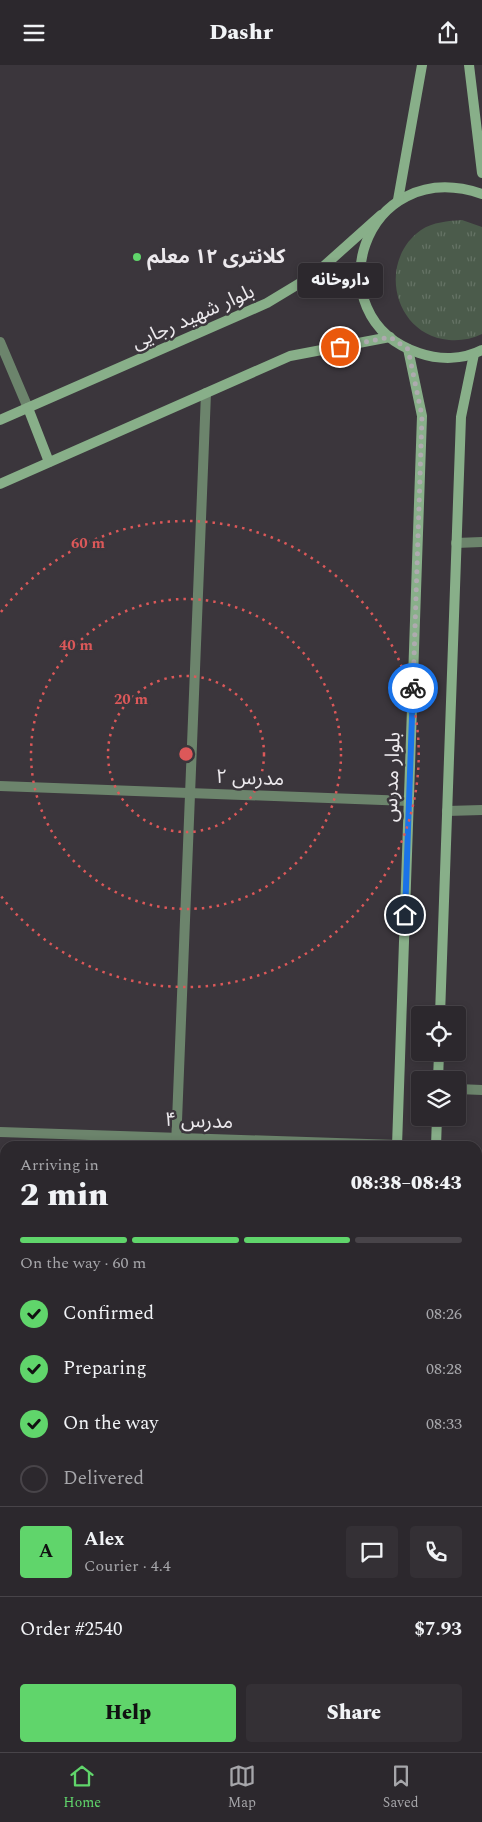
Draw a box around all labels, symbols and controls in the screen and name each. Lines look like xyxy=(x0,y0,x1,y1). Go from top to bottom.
text: Dashr xyxy=(209,16,273,49)
icon: menu xyxy=(20,19,48,47)
icon: share xyxy=(434,19,462,47)
place label: کلانتری ۱۲ معلم xyxy=(147,242,286,272)
marker: کلانتری ۱۲ معلم xyxy=(131,251,143,263)
callout: داروخانه xyxy=(298,262,382,297)
text: داروخانه xyxy=(311,268,370,292)
street label: بلوار شهید رجایی xyxy=(127,277,259,357)
pin xyxy=(319,326,361,368)
icon: bag xyxy=(326,333,354,361)
text: 60 m xyxy=(71,532,106,555)
text: 40 m xyxy=(59,634,94,657)
courier xyxy=(388,663,438,713)
icon: bike xyxy=(399,674,427,702)
text: 20 m xyxy=(114,688,149,711)
street label: بلوار مدرس xyxy=(375,732,409,822)
centre of rings xyxy=(177,745,195,763)
street label: مدرس ۲ xyxy=(215,762,285,794)
pin xyxy=(384,894,426,936)
icon: home xyxy=(391,901,419,929)
map controls xyxy=(411,1006,466,1126)
button: locate xyxy=(411,1006,466,1061)
button: layers xyxy=(411,1071,466,1126)
street label: مدرس ۴ xyxy=(164,1105,234,1137)
text: Arriving in xyxy=(20,1153,99,1177)
text: 08:38–08:43 xyxy=(351,1169,462,1198)
text: 2 min xyxy=(20,1171,108,1220)
text: On the way · 60 m xyxy=(20,1251,146,1275)
text: Confirmed xyxy=(63,1299,154,1328)
icon: check xyxy=(20,1300,48,1328)
text: 08:26 xyxy=(426,1302,462,1326)
text: Preparing xyxy=(63,1354,147,1383)
icon: check xyxy=(20,1355,48,1383)
text: 08:28 xyxy=(426,1357,462,1381)
text: On the way xyxy=(63,1409,159,1438)
icon: check xyxy=(20,1410,48,1438)
text: 08:33 xyxy=(426,1412,462,1436)
text: Delivered xyxy=(63,1464,144,1493)
text: Alex xyxy=(84,1525,125,1554)
button: chat xyxy=(346,1526,398,1578)
button: phone xyxy=(410,1526,462,1578)
text: A xyxy=(39,1537,53,1566)
text: Courier · 4.4 xyxy=(84,1554,171,1578)
text: Order #2540 xyxy=(20,1615,123,1644)
text: $7.93 xyxy=(414,1615,462,1644)
button: Help xyxy=(20,1684,236,1742)
button: Share xyxy=(246,1684,462,1742)
tab: Home xyxy=(63,1762,101,1813)
tab: Map xyxy=(228,1762,256,1813)
tab: Saved xyxy=(383,1762,419,1813)

